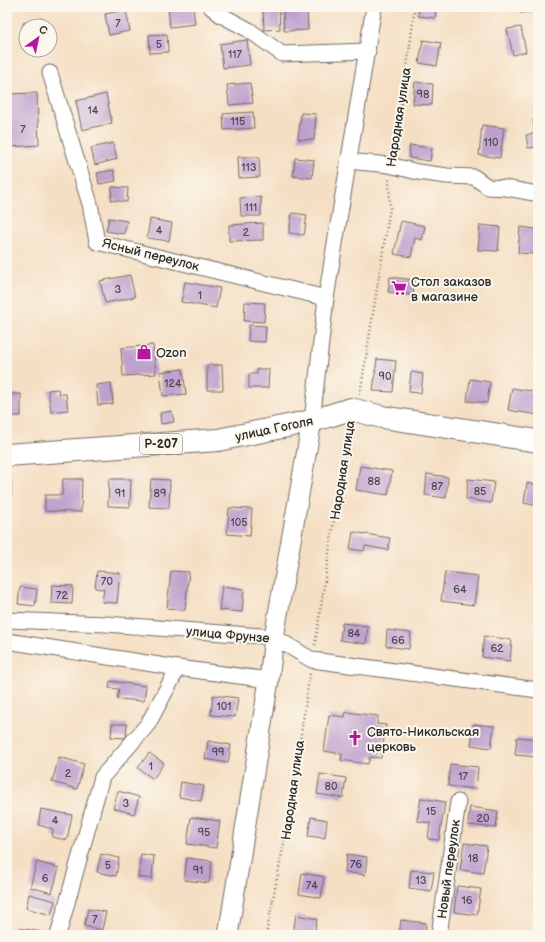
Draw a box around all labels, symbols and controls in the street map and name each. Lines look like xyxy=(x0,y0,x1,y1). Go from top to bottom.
house number: 7 xyxy=(115,17,121,30)
north arrow xyxy=(18,18,58,58)
text: С xyxy=(36,22,50,38)
house number: 5 xyxy=(156,38,162,51)
house number: 117 xyxy=(228,48,243,61)
street label: Народная улица xyxy=(383,66,415,168)
house number: 98 xyxy=(417,88,429,101)
house number: 14 xyxy=(88,104,99,117)
house number: 115 xyxy=(231,115,245,128)
house number: 7 xyxy=(20,123,26,136)
house number: 110 xyxy=(484,136,499,149)
house number: 113 xyxy=(241,161,257,174)
house number: 111 xyxy=(245,201,257,214)
house number: 4 xyxy=(156,224,163,237)
house number: 2 xyxy=(243,226,250,239)
street label: Ясный переулок xyxy=(101,235,201,275)
place label: Стол заказов в магазине xyxy=(411,274,491,305)
supermarket icon: Стол заказов в магазине xyxy=(390,279,408,297)
house number: 3 xyxy=(115,283,122,296)
house number: 1 xyxy=(198,289,202,302)
shop icon: Ozon xyxy=(135,343,153,361)
place label: Ozon xyxy=(156,345,186,361)
house number: 90 xyxy=(379,370,392,383)
house number: 124 xyxy=(164,377,182,390)
street label: улица Гоголя xyxy=(234,413,315,445)
street label: Народная улица xyxy=(327,419,359,521)
road number: Р-207 xyxy=(140,434,182,454)
house number: 88 xyxy=(368,475,380,488)
house number: 87 xyxy=(431,480,443,493)
house number: 85 xyxy=(474,485,486,498)
house number: 91 xyxy=(115,487,125,500)
house number: 89 xyxy=(154,487,166,500)
house number: 105 xyxy=(230,516,248,529)
house number: 70 xyxy=(101,575,113,588)
house number: 64 xyxy=(453,583,467,596)
house number: 72 xyxy=(56,589,68,602)
street label: улица Фрунзе xyxy=(186,623,270,647)
house number: 84 xyxy=(347,627,361,640)
house number: 66 xyxy=(391,634,405,647)
house number: 62 xyxy=(490,642,504,655)
house number: 101 xyxy=(217,700,231,713)
place label: Свято-Никольская церковь xyxy=(367,724,479,755)
church icon: Свято-Никольская церковь xyxy=(346,729,364,747)
street label: Народная улица xyxy=(278,739,308,841)
house number: 99 xyxy=(212,746,224,759)
house number: 1 xyxy=(149,760,153,773)
house number: 2 xyxy=(65,767,72,780)
house number: 17 xyxy=(458,770,468,783)
house number: 80 xyxy=(325,780,338,793)
house number: 3 xyxy=(123,797,130,810)
house number: 15 xyxy=(426,805,436,818)
house number: 20 xyxy=(477,812,490,825)
house number: 4 xyxy=(52,814,59,827)
street label: Новый переулок xyxy=(434,818,464,920)
house number: 95 xyxy=(198,826,210,839)
house number: 18 xyxy=(468,852,478,865)
house number: 76 xyxy=(350,858,362,871)
house number: 5 xyxy=(105,859,111,872)
house number: 91 xyxy=(193,864,203,877)
house number: 6 xyxy=(42,872,49,885)
house number: 13 xyxy=(415,874,427,887)
house number: 74 xyxy=(306,879,318,892)
house number: 16 xyxy=(462,894,473,907)
house number: 7 xyxy=(92,913,98,926)

